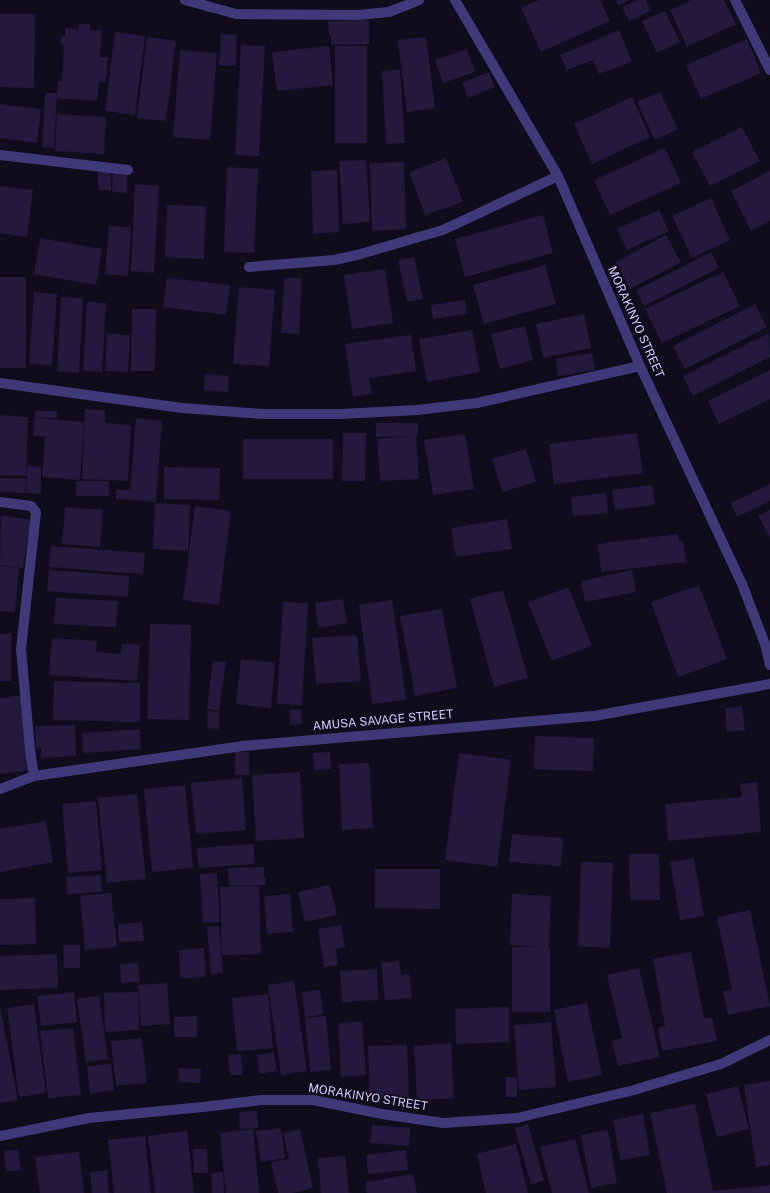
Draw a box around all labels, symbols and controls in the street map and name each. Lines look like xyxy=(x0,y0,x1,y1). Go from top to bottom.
street label: MORAKINYO STREET xyxy=(605,264,667,380)
street label: AMUSA SAVAGE STREET xyxy=(312,707,454,733)
street label: MORAKINYO STREET xyxy=(307,1081,429,1113)

